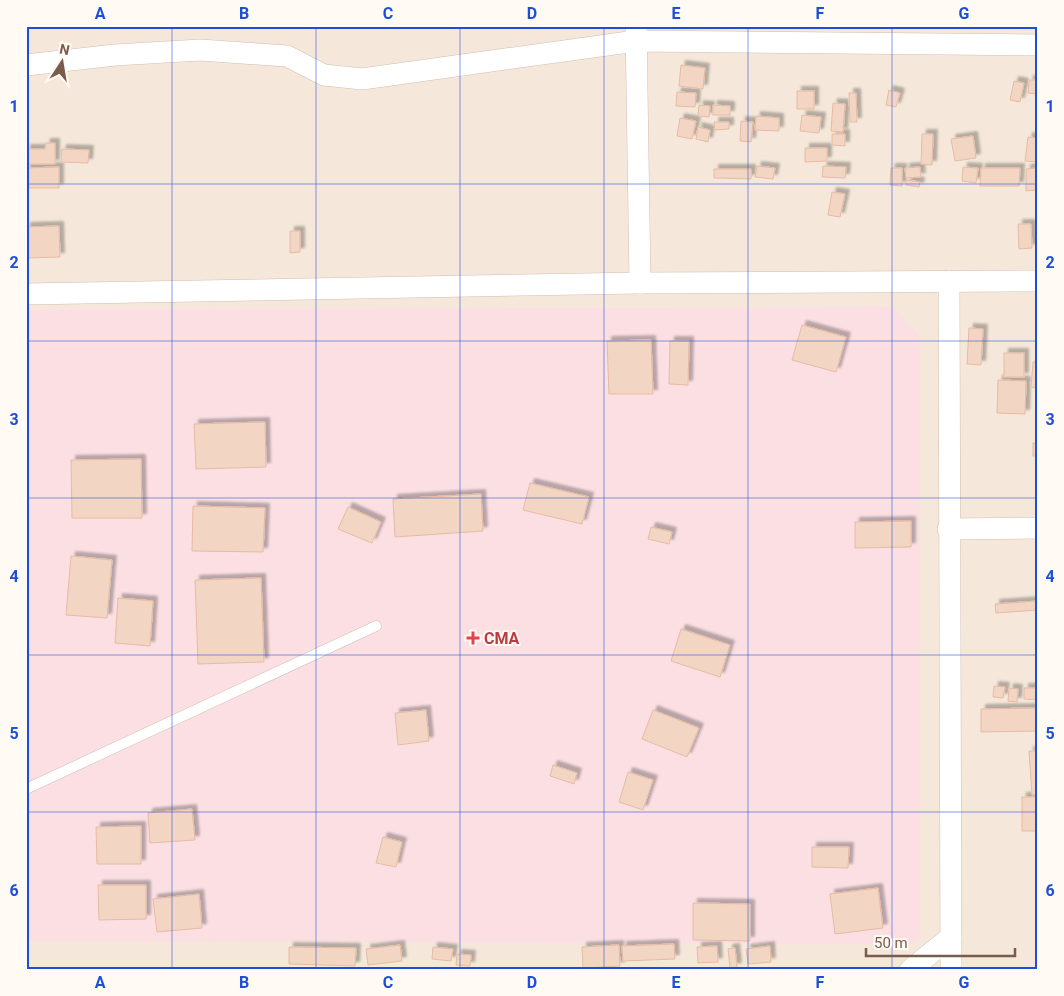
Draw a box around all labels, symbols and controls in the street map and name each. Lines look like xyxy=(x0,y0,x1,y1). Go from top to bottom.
text: A xyxy=(95,4,106,23)
text: B xyxy=(239,4,249,23)
text: C xyxy=(383,4,393,23)
text: D xyxy=(527,4,537,23)
text: E xyxy=(672,4,681,23)
text: F xyxy=(816,4,825,23)
text: G xyxy=(959,4,970,23)
north arrow xyxy=(38,38,88,88)
text: N xyxy=(58,40,71,58)
text: 1 xyxy=(9,97,19,116)
text: 1 xyxy=(1045,97,1055,116)
text: 2 xyxy=(9,253,19,272)
text: 2 xyxy=(1045,253,1055,272)
text: 3 xyxy=(9,410,19,429)
text: 3 xyxy=(1045,410,1055,429)
text: 4 xyxy=(9,567,19,586)
text: 4 xyxy=(1045,567,1055,586)
place label: CMA xyxy=(484,629,520,648)
marker: CMA xyxy=(466,631,480,645)
text: 5 xyxy=(9,724,19,743)
text: 5 xyxy=(1045,724,1055,743)
text: 6 xyxy=(9,881,19,900)
text: 6 xyxy=(1045,881,1055,900)
scale bar xyxy=(866,926,1015,958)
text: 50 m xyxy=(874,934,908,952)
text: A xyxy=(95,973,106,992)
text: B xyxy=(239,973,249,992)
text: C xyxy=(383,973,393,992)
text: D xyxy=(527,973,537,992)
text: E xyxy=(672,973,681,992)
text: F xyxy=(816,973,825,992)
text: G xyxy=(959,973,970,992)

